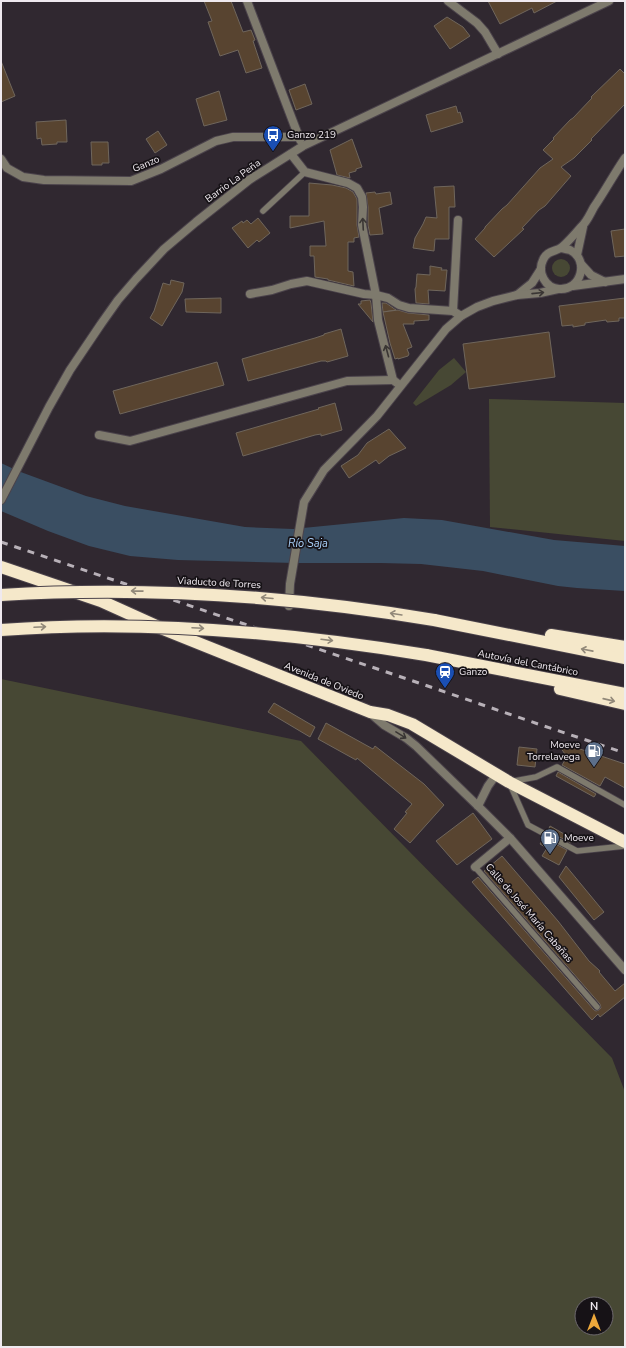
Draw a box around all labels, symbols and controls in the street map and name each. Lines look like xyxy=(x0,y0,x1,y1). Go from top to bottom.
bus stop icon: Ganzo 219 xyxy=(262,124,284,152)
place label: Ganzo 219 xyxy=(287,128,336,142)
street label: Ganzo xyxy=(130,152,162,176)
street label: Barrio La Peña xyxy=(202,156,264,206)
one-way arrow xyxy=(359,218,366,231)
one-way arrow xyxy=(531,289,544,297)
one-way arrow xyxy=(383,345,390,358)
water label: Río Saja xyxy=(288,536,328,551)
street label: Viaducto de Torres xyxy=(176,574,261,592)
one-way arrow xyxy=(131,588,144,595)
one-way arrow xyxy=(261,595,274,602)
one-way arrow xyxy=(390,610,403,618)
one-way arrow xyxy=(33,624,46,631)
one-way arrow xyxy=(191,625,204,632)
one-way arrow xyxy=(320,637,333,644)
street label: Autovía del Cantábrico xyxy=(477,646,580,680)
one-way arrow xyxy=(581,646,594,654)
street label: Avenida de Oviedo xyxy=(282,659,366,704)
station icon: Ganzo xyxy=(434,661,456,689)
place label: Ganzo xyxy=(459,665,488,679)
one-way arrow xyxy=(602,697,615,705)
one-way arrow xyxy=(395,731,406,739)
place label: Moeve Torrelavega xyxy=(527,738,580,764)
fuel station icon: Moeve Torrelavega xyxy=(583,740,605,768)
fuel station icon: Moeve xyxy=(539,827,561,855)
place label: Moeve xyxy=(564,831,594,845)
street label: Calle de José María Cabañas xyxy=(482,860,576,966)
north arrow xyxy=(574,1296,614,1336)
text: N xyxy=(590,1299,598,1314)

